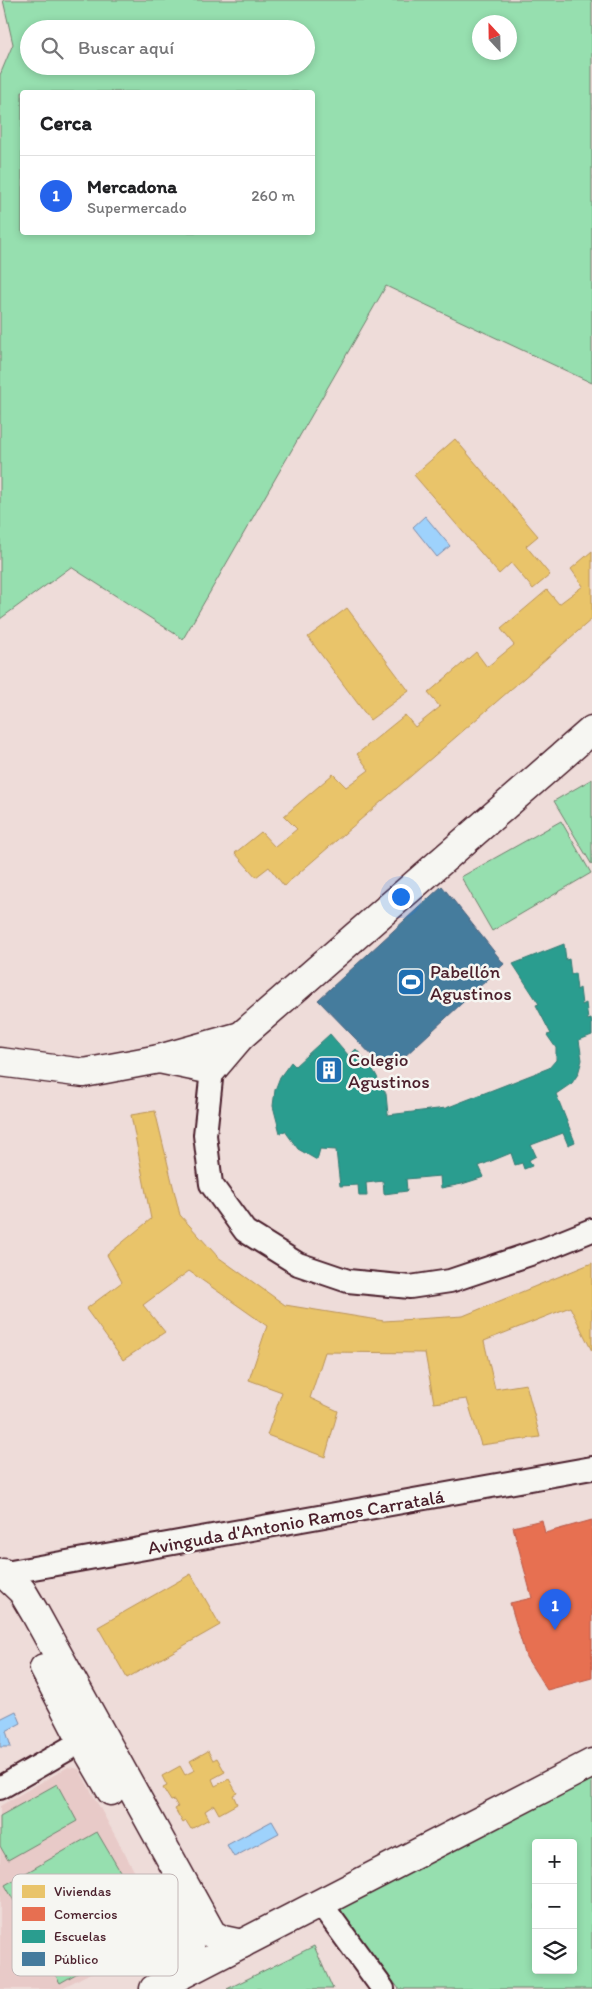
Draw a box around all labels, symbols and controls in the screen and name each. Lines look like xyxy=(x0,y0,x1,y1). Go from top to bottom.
north arrow xyxy=(472,15,517,60)
search box xyxy=(20,20,315,75)
icon: search xyxy=(38,34,66,62)
text: Buscar aquí xyxy=(78,36,174,59)
text: Cerca xyxy=(40,110,92,135)
text: Mercadona xyxy=(87,175,177,198)
text: 1 xyxy=(52,186,60,205)
text: 260 m xyxy=(251,186,295,205)
text: Supermercado xyxy=(87,198,187,217)
your location xyxy=(388,884,414,910)
place label: Pabellón Agustinos xyxy=(430,960,512,1005)
sports icon: Pabellón Agustinos xyxy=(396,967,426,997)
place label: Colegio Agustinos xyxy=(348,1048,430,1093)
building icon: Colegio Agustinos xyxy=(314,1055,344,1085)
street label: Avinguda d'Antonio Ramos Carratalá xyxy=(146,1485,446,1559)
pin: 1 xyxy=(539,1589,571,1630)
map controls xyxy=(532,1839,577,1974)
button: + xyxy=(532,1839,577,1884)
legend xyxy=(12,1874,178,1976)
text: Viviendas xyxy=(54,1883,111,1900)
button: − xyxy=(532,1884,577,1929)
text: Comercios xyxy=(54,1906,117,1923)
text: Escuelas xyxy=(54,1928,106,1945)
button: layers xyxy=(532,1929,577,1974)
text: Público xyxy=(54,1951,98,1968)

